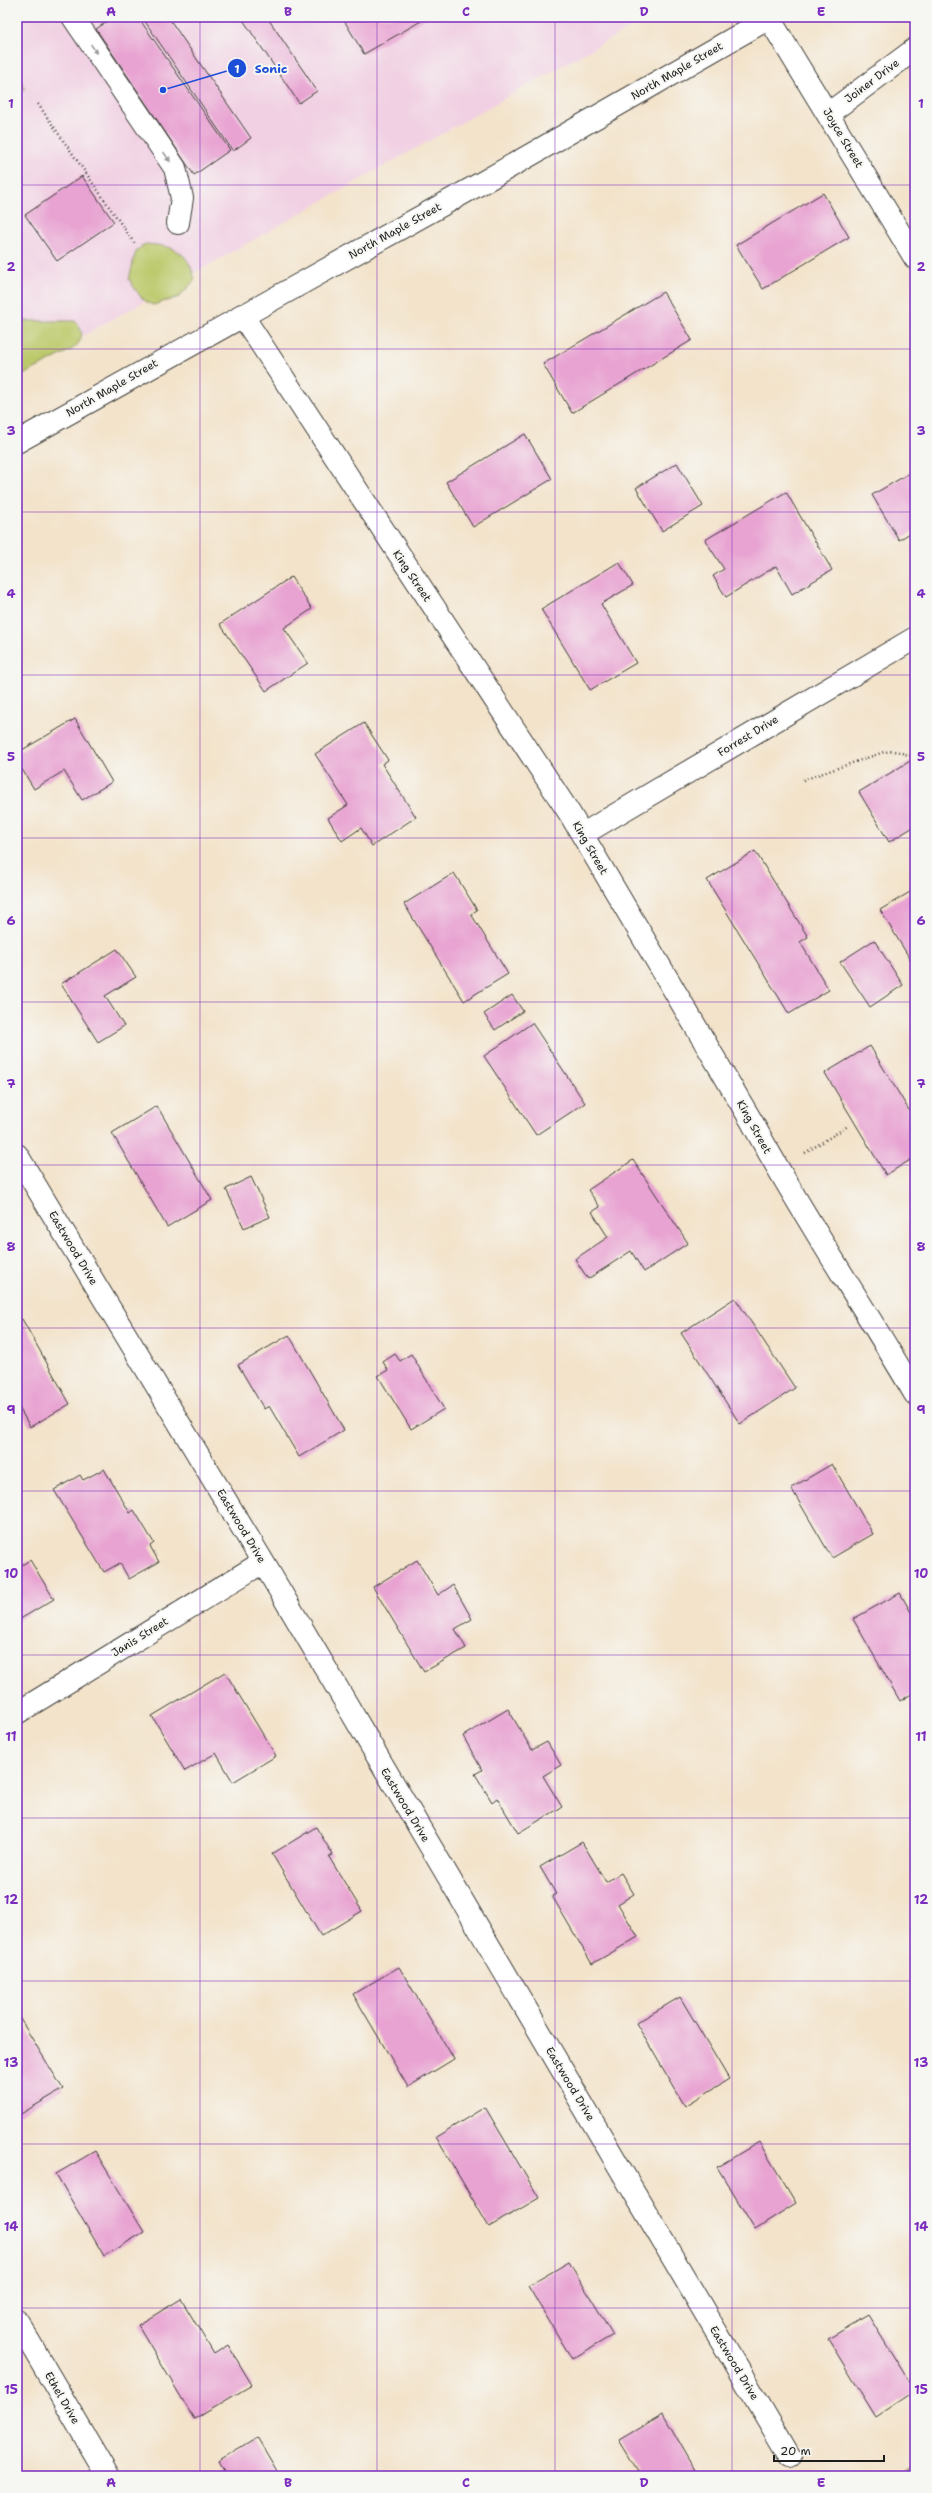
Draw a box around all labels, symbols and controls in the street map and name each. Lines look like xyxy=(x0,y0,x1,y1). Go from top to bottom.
text: A xyxy=(106,3,116,20)
text: B xyxy=(284,3,292,20)
text: C xyxy=(462,3,470,20)
text: D xyxy=(639,3,649,20)
text: E xyxy=(817,3,826,20)
street label: North Maple Street xyxy=(628,38,726,103)
one-way arrow xyxy=(90,44,98,54)
callout: Sonic xyxy=(227,56,295,80)
street label: Joiner Drive xyxy=(842,56,902,106)
text: 1 xyxy=(234,61,240,77)
text: Sonic xyxy=(255,61,287,77)
text: 1 xyxy=(8,95,14,112)
text: 1 xyxy=(918,95,924,112)
street label: Joyce Street xyxy=(819,105,867,171)
one-way arrow xyxy=(163,152,171,162)
street label: North Maple Street xyxy=(346,199,444,263)
text: 2 xyxy=(6,258,16,275)
text: 2 xyxy=(916,258,926,275)
street label: North Maple Street xyxy=(63,355,161,420)
text: 3 xyxy=(6,422,16,439)
text: 3 xyxy=(916,422,926,439)
street label: King Street xyxy=(389,547,435,605)
text: 4 xyxy=(6,585,16,602)
text: 4 xyxy=(916,585,926,602)
street label: Forrest Drive xyxy=(715,712,781,760)
text: 5 xyxy=(7,748,15,765)
text: 5 xyxy=(917,748,925,765)
street label: King Street xyxy=(569,819,611,878)
text: 6 xyxy=(6,912,16,929)
text: 6 xyxy=(916,912,926,929)
text: 7 xyxy=(6,1075,16,1092)
text: 7 xyxy=(916,1075,926,1092)
street label: King Street xyxy=(733,1097,775,1157)
street label: Eastwood Drive xyxy=(45,1208,101,1288)
text: 8 xyxy=(6,1238,16,1255)
text: 8 xyxy=(916,1238,926,1255)
text: 9 xyxy=(6,1401,16,1418)
text: 9 xyxy=(916,1401,926,1418)
street label: Eastwood Drive xyxy=(213,1486,269,1566)
text: 10 xyxy=(4,1565,18,1582)
text: 10 xyxy=(914,1565,928,1582)
street label: Janis Street xyxy=(109,1613,171,1660)
text: 11 xyxy=(5,1728,17,1745)
text: 11 xyxy=(915,1728,927,1745)
street label: Eastwood Drive xyxy=(377,1765,433,1845)
text: 12 xyxy=(4,1891,18,1908)
text: 12 xyxy=(914,1891,928,1908)
street label: Eastwood Drive xyxy=(542,2044,598,2124)
text: 13 xyxy=(4,2054,18,2071)
text: 13 xyxy=(914,2054,928,2071)
text: 14 xyxy=(4,2218,18,2235)
text: 14 xyxy=(914,2218,928,2235)
street label: Eastwood Drive xyxy=(706,2323,762,2403)
street label: Ethel Drive xyxy=(41,2369,83,2427)
text: 15 xyxy=(4,2381,18,2398)
text: 15 xyxy=(914,2381,928,2398)
scale bar xyxy=(774,2437,884,2463)
text: 20 m xyxy=(780,2443,811,2459)
text: A xyxy=(106,2474,116,2491)
text: B xyxy=(284,2474,292,2491)
text: C xyxy=(462,2474,470,2491)
text: D xyxy=(639,2474,649,2491)
text: E xyxy=(817,2474,826,2491)

